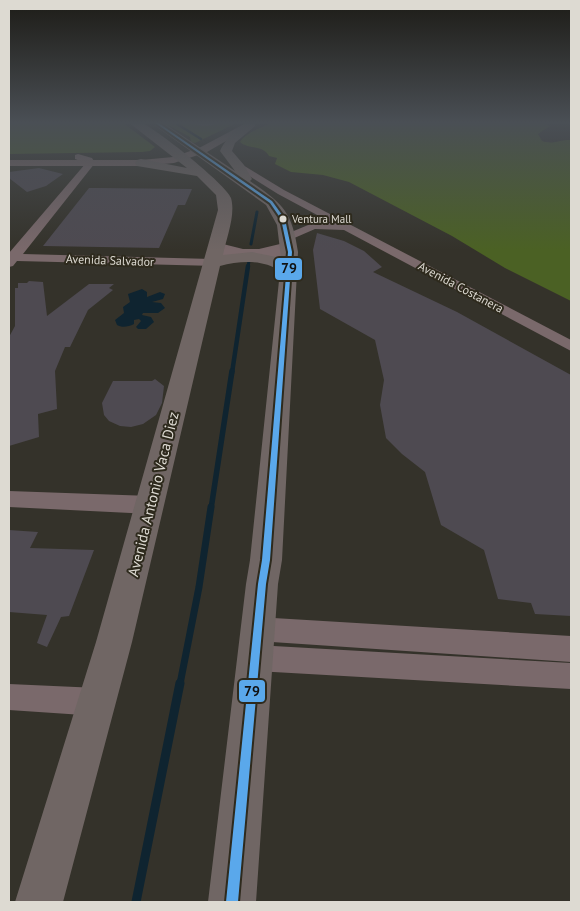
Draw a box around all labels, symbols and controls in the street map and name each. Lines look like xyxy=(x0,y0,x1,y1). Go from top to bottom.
place label: Ventura Mall xyxy=(291,212,352,226)
marker: Ventura Mall xyxy=(278,214,288,224)
street label: Avenida Salvador xyxy=(66,251,154,269)
line badge: 79 xyxy=(274,257,303,281)
street label: Avenida Costanera xyxy=(416,258,506,316)
text: 79 xyxy=(281,259,297,277)
street label: Avenida Antonio Vaca Diez xyxy=(123,410,183,578)
line badge: 79 xyxy=(238,679,266,703)
text: 79 xyxy=(244,682,260,700)

